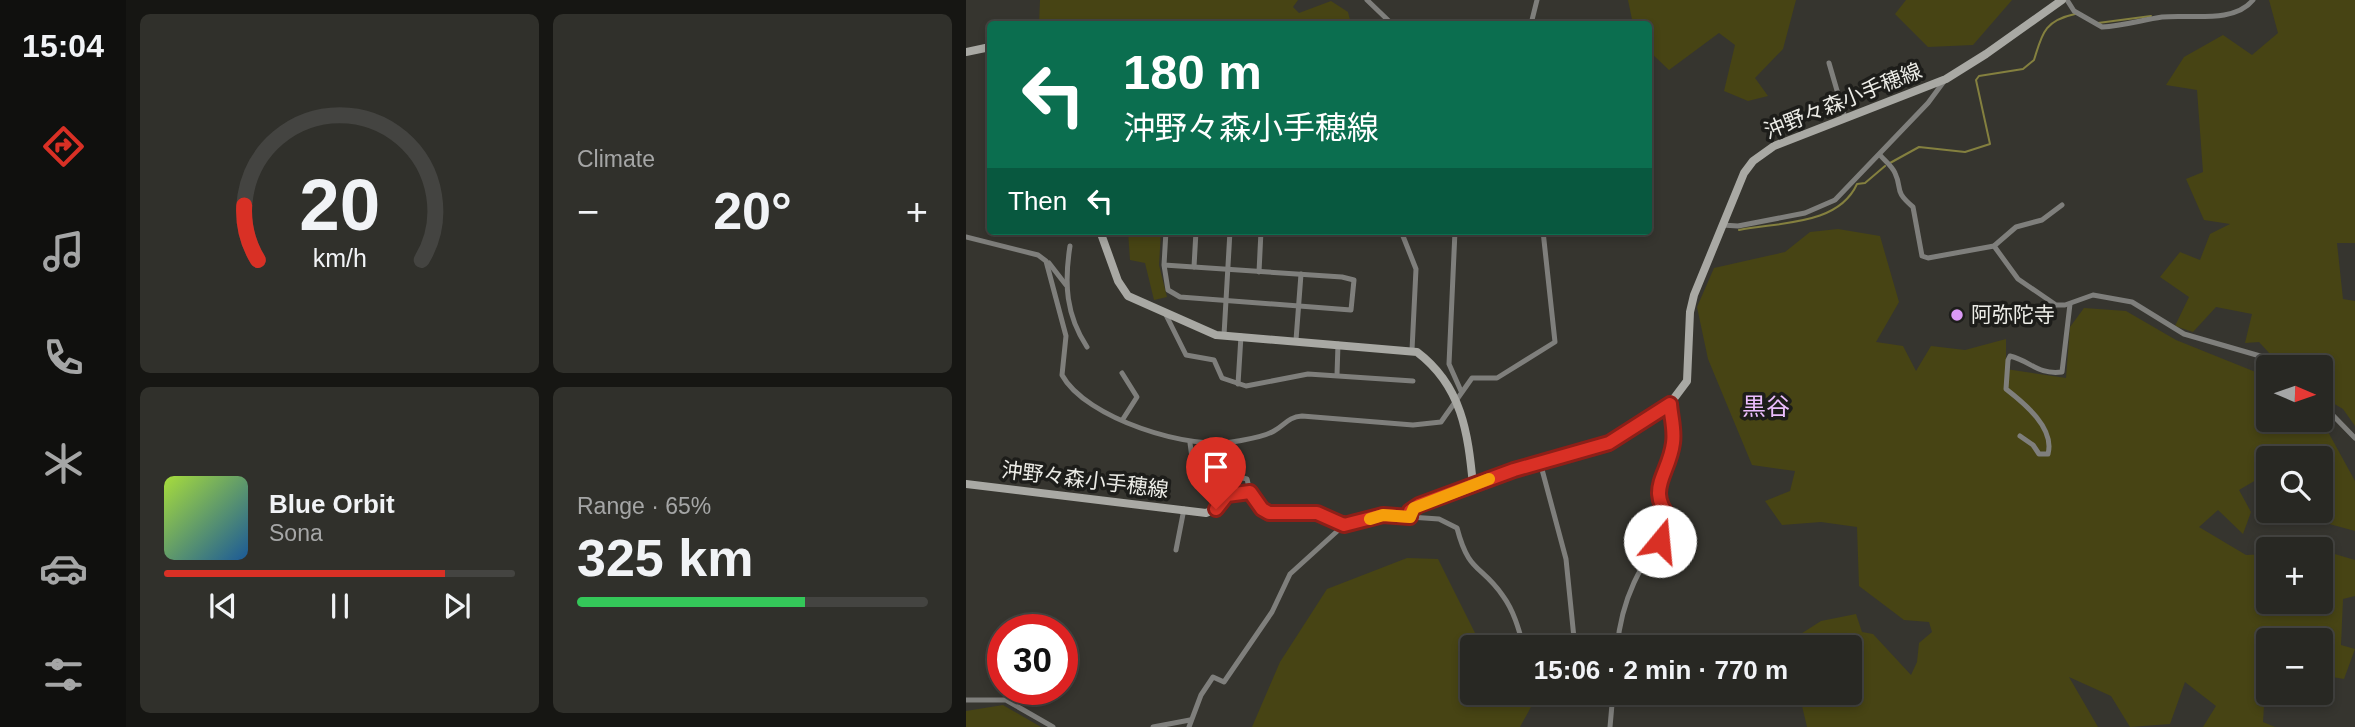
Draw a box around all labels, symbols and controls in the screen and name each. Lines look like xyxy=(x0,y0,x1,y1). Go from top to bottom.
text: 15:04 xyxy=(22,28,104,64)
text: 180 m xyxy=(1123,45,1262,99)
icon: left xyxy=(1008,49,1099,140)
street label: 沖野々森小手穂線 xyxy=(1761,58,1925,143)
text: 沖野々森小手穂線 xyxy=(1123,110,1379,146)
icon: directions xyxy=(39,122,88,171)
text: Climate xyxy=(577,146,655,172)
text: 20 xyxy=(299,164,380,245)
text: 20° xyxy=(713,182,792,240)
icon: left xyxy=(1081,182,1119,220)
text: Then xyxy=(1008,186,1067,216)
text: − xyxy=(577,191,599,233)
text: + xyxy=(906,191,928,233)
icon: music xyxy=(39,227,88,276)
text: km/h xyxy=(312,243,367,271)
place label: 阿弥陀寺 xyxy=(1971,303,2055,326)
marker: 阿弥陀寺 xyxy=(1949,307,1965,323)
icon: phone xyxy=(39,333,88,382)
north arrow xyxy=(2256,355,2333,432)
map controls xyxy=(2256,355,2333,705)
district label: 黒谷 xyxy=(1742,393,1790,420)
pin xyxy=(1186,437,1246,509)
icon: climate xyxy=(39,439,88,488)
button: search xyxy=(2256,446,2333,523)
icon: arrive xyxy=(1197,448,1235,486)
street label: 沖野々森小手穂線 xyxy=(1000,458,1170,501)
text: Blue Orbit xyxy=(269,489,395,519)
text: Range · 65% xyxy=(577,493,711,519)
position arrow xyxy=(1623,504,1697,578)
text: Sona xyxy=(269,520,323,546)
text: 325 km xyxy=(577,529,753,587)
button: + xyxy=(2256,537,2333,614)
icon: car xyxy=(39,544,88,593)
icon: previous xyxy=(204,587,242,625)
icon: pause xyxy=(321,587,359,625)
icon: next xyxy=(438,587,476,625)
speed limit sign: 30 xyxy=(987,614,1078,705)
button: − xyxy=(2256,628,2333,705)
icon: filters xyxy=(39,650,88,699)
text: 15:06 · 2 min · 770 m xyxy=(1534,655,1788,685)

